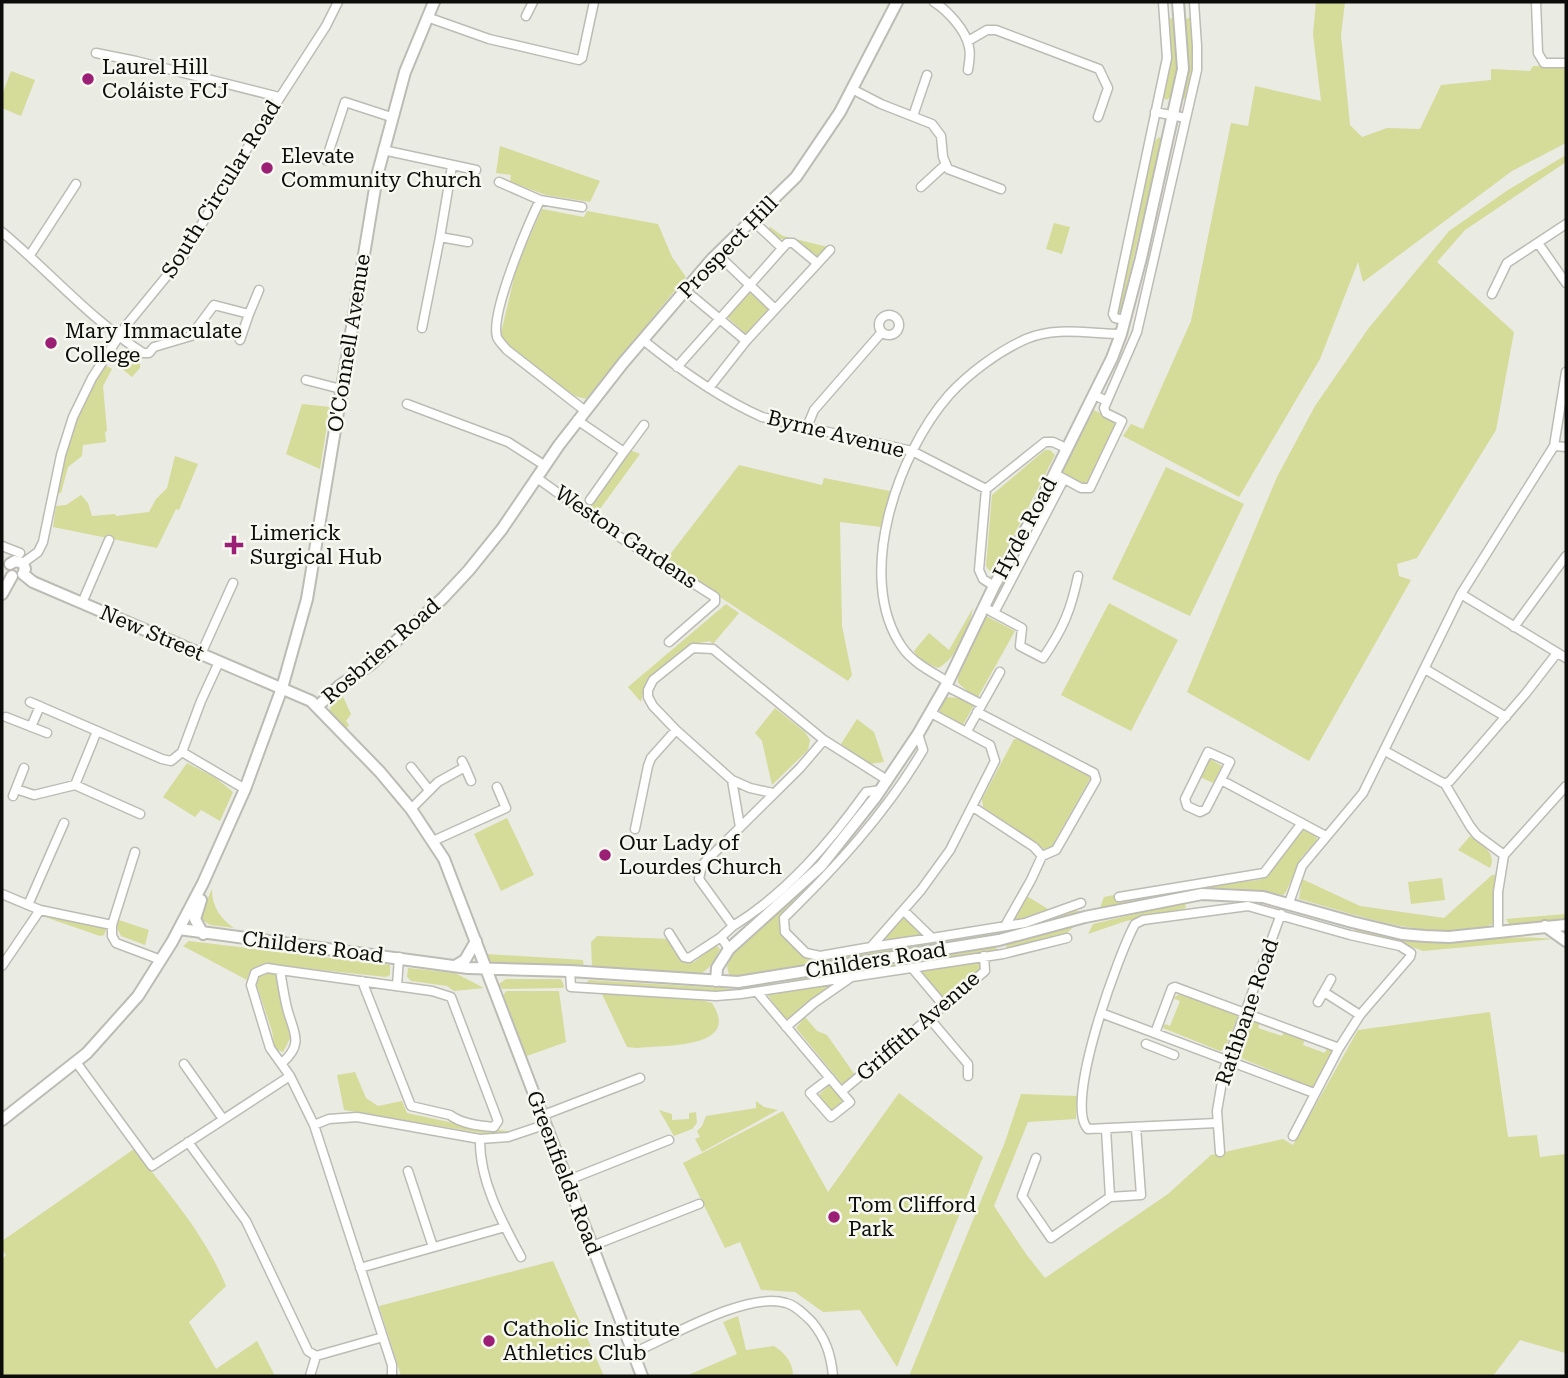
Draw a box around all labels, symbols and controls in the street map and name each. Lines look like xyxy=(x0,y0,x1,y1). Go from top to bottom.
place label: Laurel Hill Coláiste FCJ xyxy=(102,55,229,103)
marker: Laurel Hill Coláiste FCJ xyxy=(80,71,96,87)
street label: South Circular Road xyxy=(157,95,286,282)
place label: Elevate Community Church xyxy=(281,144,482,192)
marker: Elevate Community Church xyxy=(259,160,275,176)
street label: Prospect Hill xyxy=(673,191,783,303)
street label: O'Connell Avenue xyxy=(323,252,375,434)
place label: Mary Immaculate College xyxy=(65,319,242,367)
marker: Mary Immaculate College xyxy=(43,335,59,351)
street label: Byrne Avenue xyxy=(765,405,907,463)
street label: Hyde Road xyxy=(988,473,1062,583)
street label: Weston Gardens xyxy=(550,481,702,593)
place label: Limerick Surgical Hub xyxy=(250,521,382,569)
marker: Limerick Surgical Hub xyxy=(224,535,244,555)
street label: Rosbrien Road xyxy=(317,593,445,709)
street label: New Street xyxy=(96,600,208,666)
place label: Our Lady of Lourdes Church xyxy=(619,831,782,879)
marker: Our Lady of Lourdes Church xyxy=(597,847,613,863)
street label: Childers Road xyxy=(241,926,386,968)
street label: Rathbane Road xyxy=(1211,935,1283,1088)
street label: Childers Road xyxy=(804,937,949,983)
street label: Griffith Avenue xyxy=(852,966,984,1086)
street label: Greenfields Road xyxy=(522,1088,607,1259)
place label: Tom Clifford Park xyxy=(848,1193,977,1241)
marker: Tom Clifford Park xyxy=(826,1209,842,1225)
place label: Catholic Institute Athletics Club xyxy=(503,1317,680,1365)
marker: Catholic Institute Athletics Club xyxy=(481,1333,497,1349)

